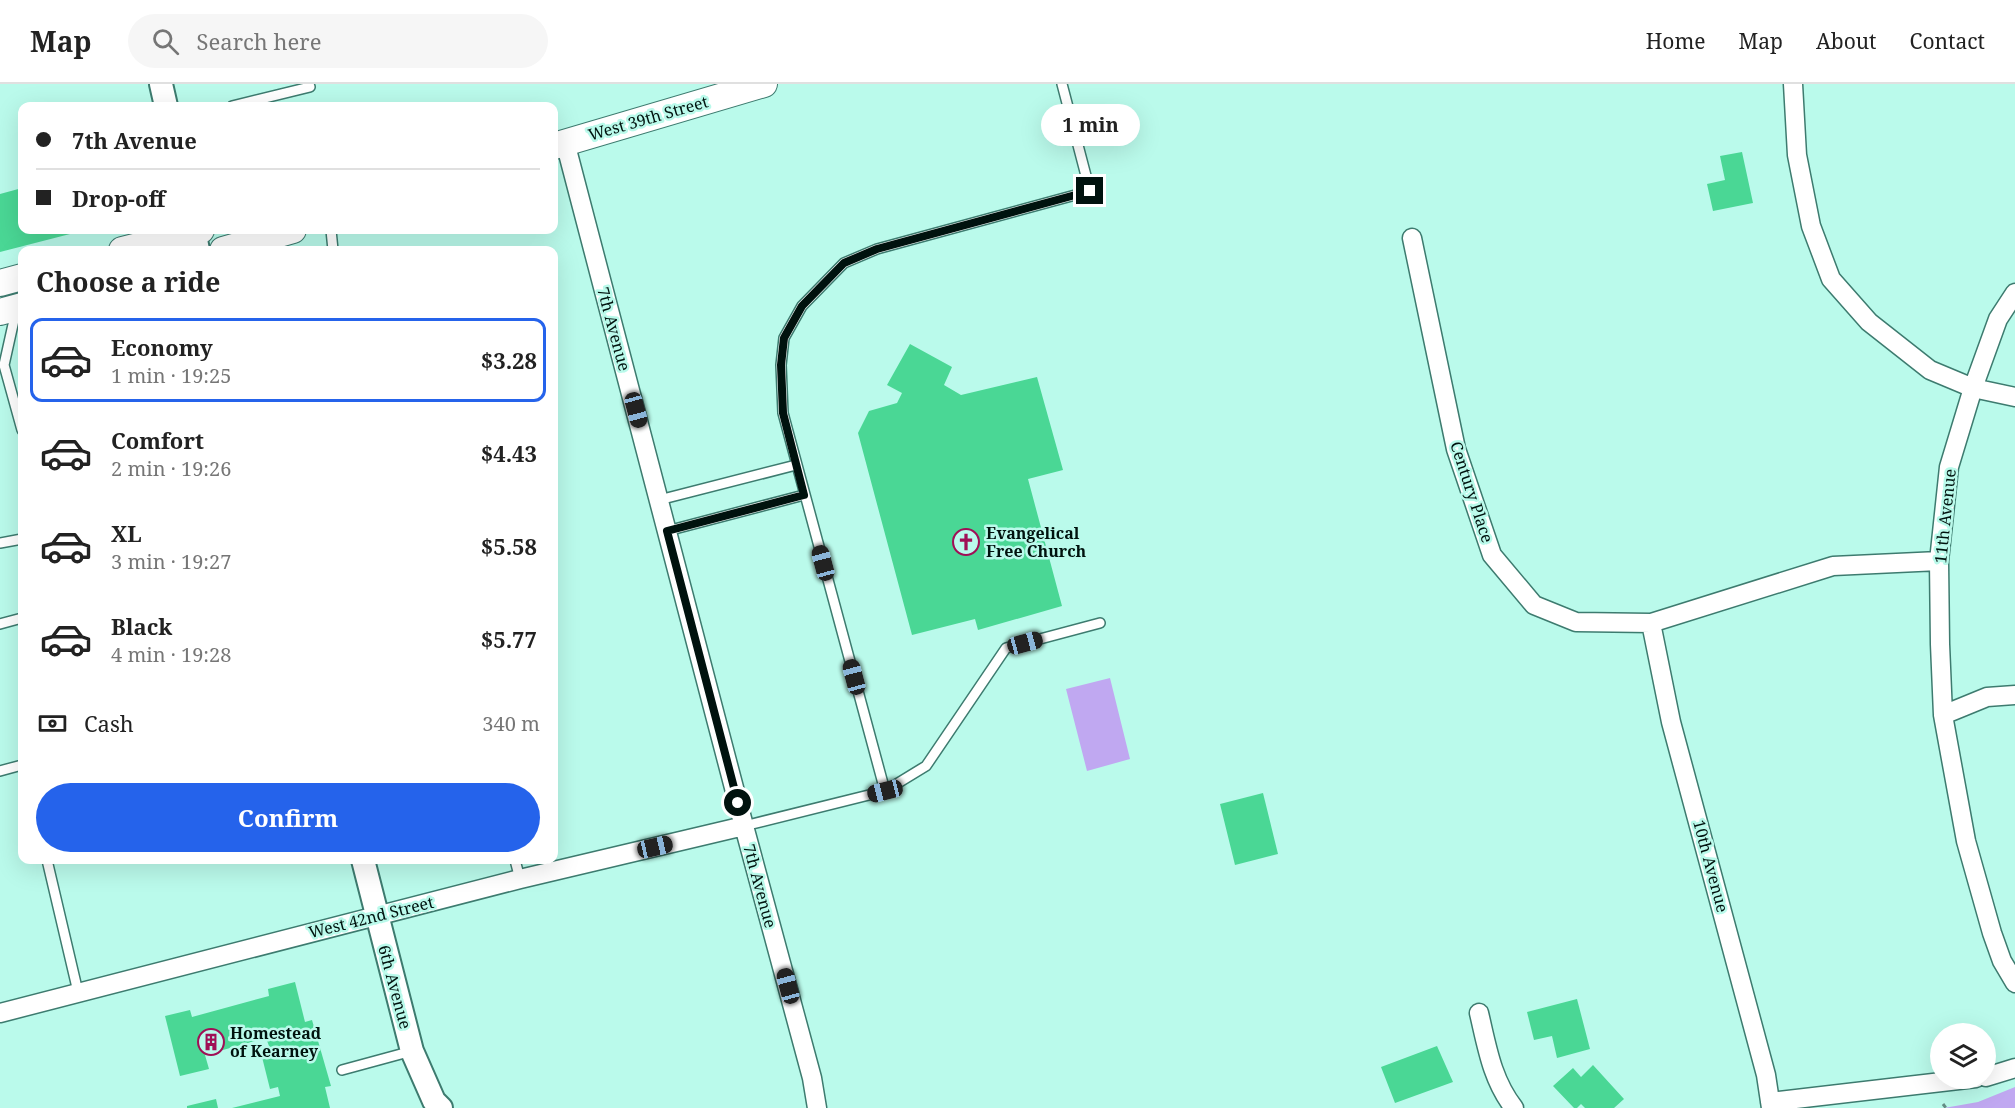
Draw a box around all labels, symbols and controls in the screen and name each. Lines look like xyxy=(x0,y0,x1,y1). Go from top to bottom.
search box xyxy=(128,14,548,68)
text: Map xyxy=(30,22,92,60)
icon: search xyxy=(149,25,182,58)
text: Search here xyxy=(197,26,321,56)
text: Home xyxy=(1646,27,1706,55)
text: Map xyxy=(1739,27,1783,55)
text: About xyxy=(1816,27,1877,55)
text: Contact xyxy=(1910,27,1985,55)
street label: West 39th Street xyxy=(585,90,711,146)
callout: 1 min xyxy=(1040,104,1140,146)
text: 1 min xyxy=(1062,111,1119,138)
text: 7th Avenue xyxy=(72,125,197,155)
route end xyxy=(1076,177,1103,204)
text: Drop-off xyxy=(72,183,165,213)
text: Choose a ride xyxy=(36,263,221,300)
street label: 7th Avenue xyxy=(592,285,636,373)
text: Economy xyxy=(111,332,213,362)
icon: car xyxy=(39,333,93,387)
text: $3.28 xyxy=(481,345,537,375)
text: 1 min · 19:25 xyxy=(111,362,231,389)
car xyxy=(623,390,649,430)
text: Comfort xyxy=(111,425,204,455)
icon: car xyxy=(39,426,93,480)
text: $4.43 xyxy=(481,438,537,468)
street label: Century Place xyxy=(1445,439,1499,545)
text: 2 min · 19:26 xyxy=(111,455,231,482)
street label: 11th Avenue xyxy=(1929,468,1961,564)
text: XL xyxy=(111,518,142,548)
icon: car xyxy=(39,519,93,573)
place label: Evangelical Free Church xyxy=(986,522,1087,562)
church icon: Evangelical Free Church xyxy=(951,527,981,557)
text: $5.58 xyxy=(481,531,537,561)
car xyxy=(810,543,836,583)
text: 3 min · 19:27 xyxy=(111,548,231,575)
text: Black xyxy=(111,611,172,641)
icon: car xyxy=(39,612,93,666)
text: $5.77 xyxy=(481,624,537,654)
car xyxy=(1005,630,1045,656)
text: 4 min · 19:28 xyxy=(111,641,231,668)
car xyxy=(841,657,867,697)
icon: cash xyxy=(36,707,69,740)
text: Cash xyxy=(84,708,134,738)
text: 340 m xyxy=(482,710,540,737)
car xyxy=(865,778,905,804)
button: Confirm xyxy=(36,783,540,852)
route start xyxy=(724,789,751,816)
street label: 10th Avenue xyxy=(1688,817,1734,915)
car xyxy=(635,834,675,860)
street label: 7th Avenue xyxy=(738,842,782,930)
street label: West 42nd Street xyxy=(306,891,436,943)
street label: 6th Avenue xyxy=(373,943,417,1031)
car xyxy=(775,966,801,1006)
place label: Homestead of Kearney xyxy=(230,1022,322,1062)
map controls xyxy=(1930,1023,1996,1089)
button: layers xyxy=(1930,1023,1996,1089)
building icon: Homestead of Kearney xyxy=(196,1027,226,1057)

